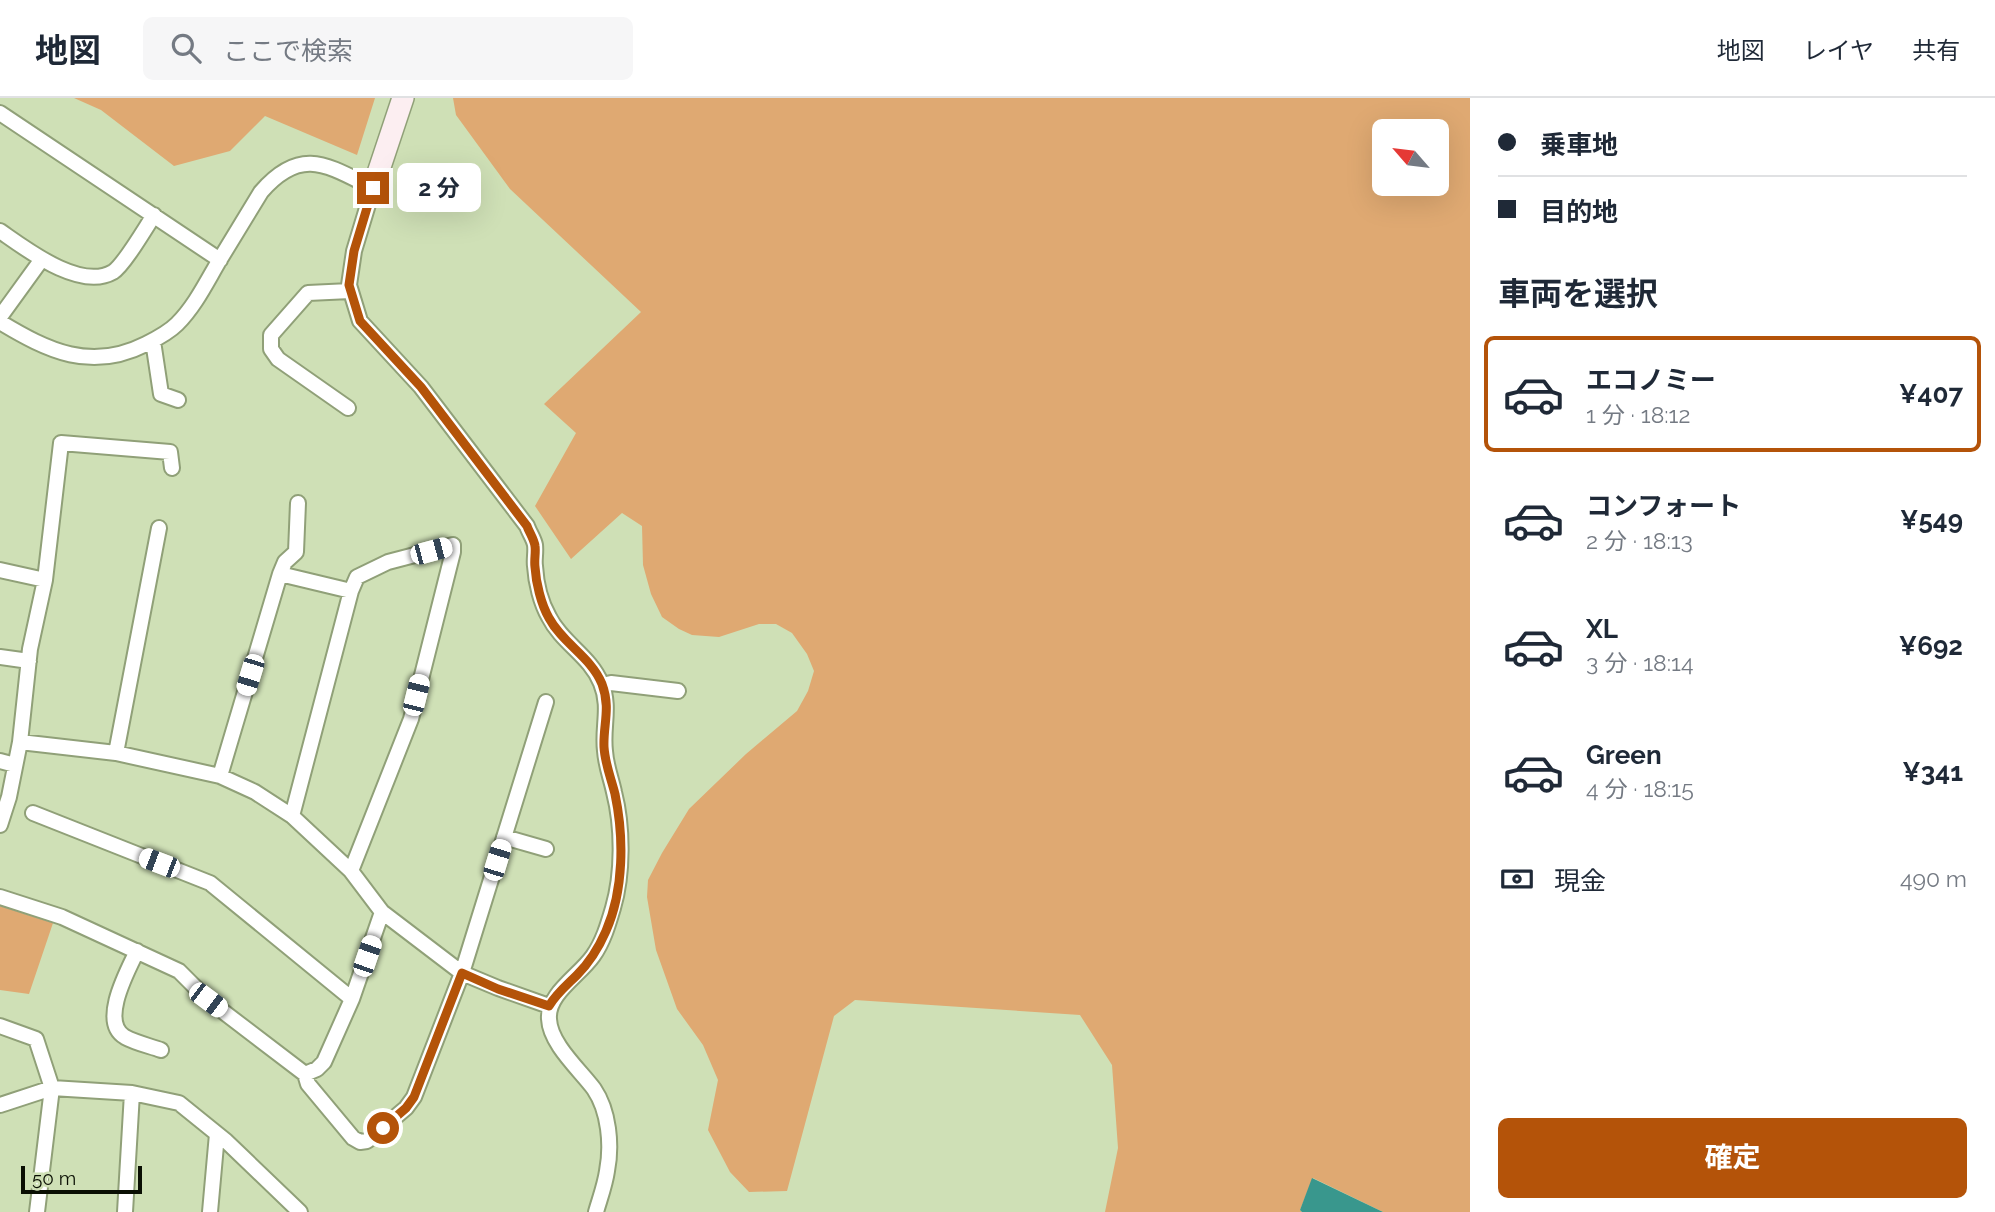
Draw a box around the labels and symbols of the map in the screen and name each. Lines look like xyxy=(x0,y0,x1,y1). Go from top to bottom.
north arrow xyxy=(1372,119,1449,196)
callout: 2 分 xyxy=(398,164,481,212)
route end xyxy=(357,172,389,204)
car xyxy=(408,535,455,567)
car xyxy=(234,652,267,698)
car xyxy=(401,672,432,718)
car xyxy=(481,837,514,883)
car xyxy=(136,846,183,880)
car xyxy=(351,933,384,979)
car xyxy=(185,979,232,1021)
route start xyxy=(367,1112,399,1144)
scale bar xyxy=(21,1163,142,1195)

